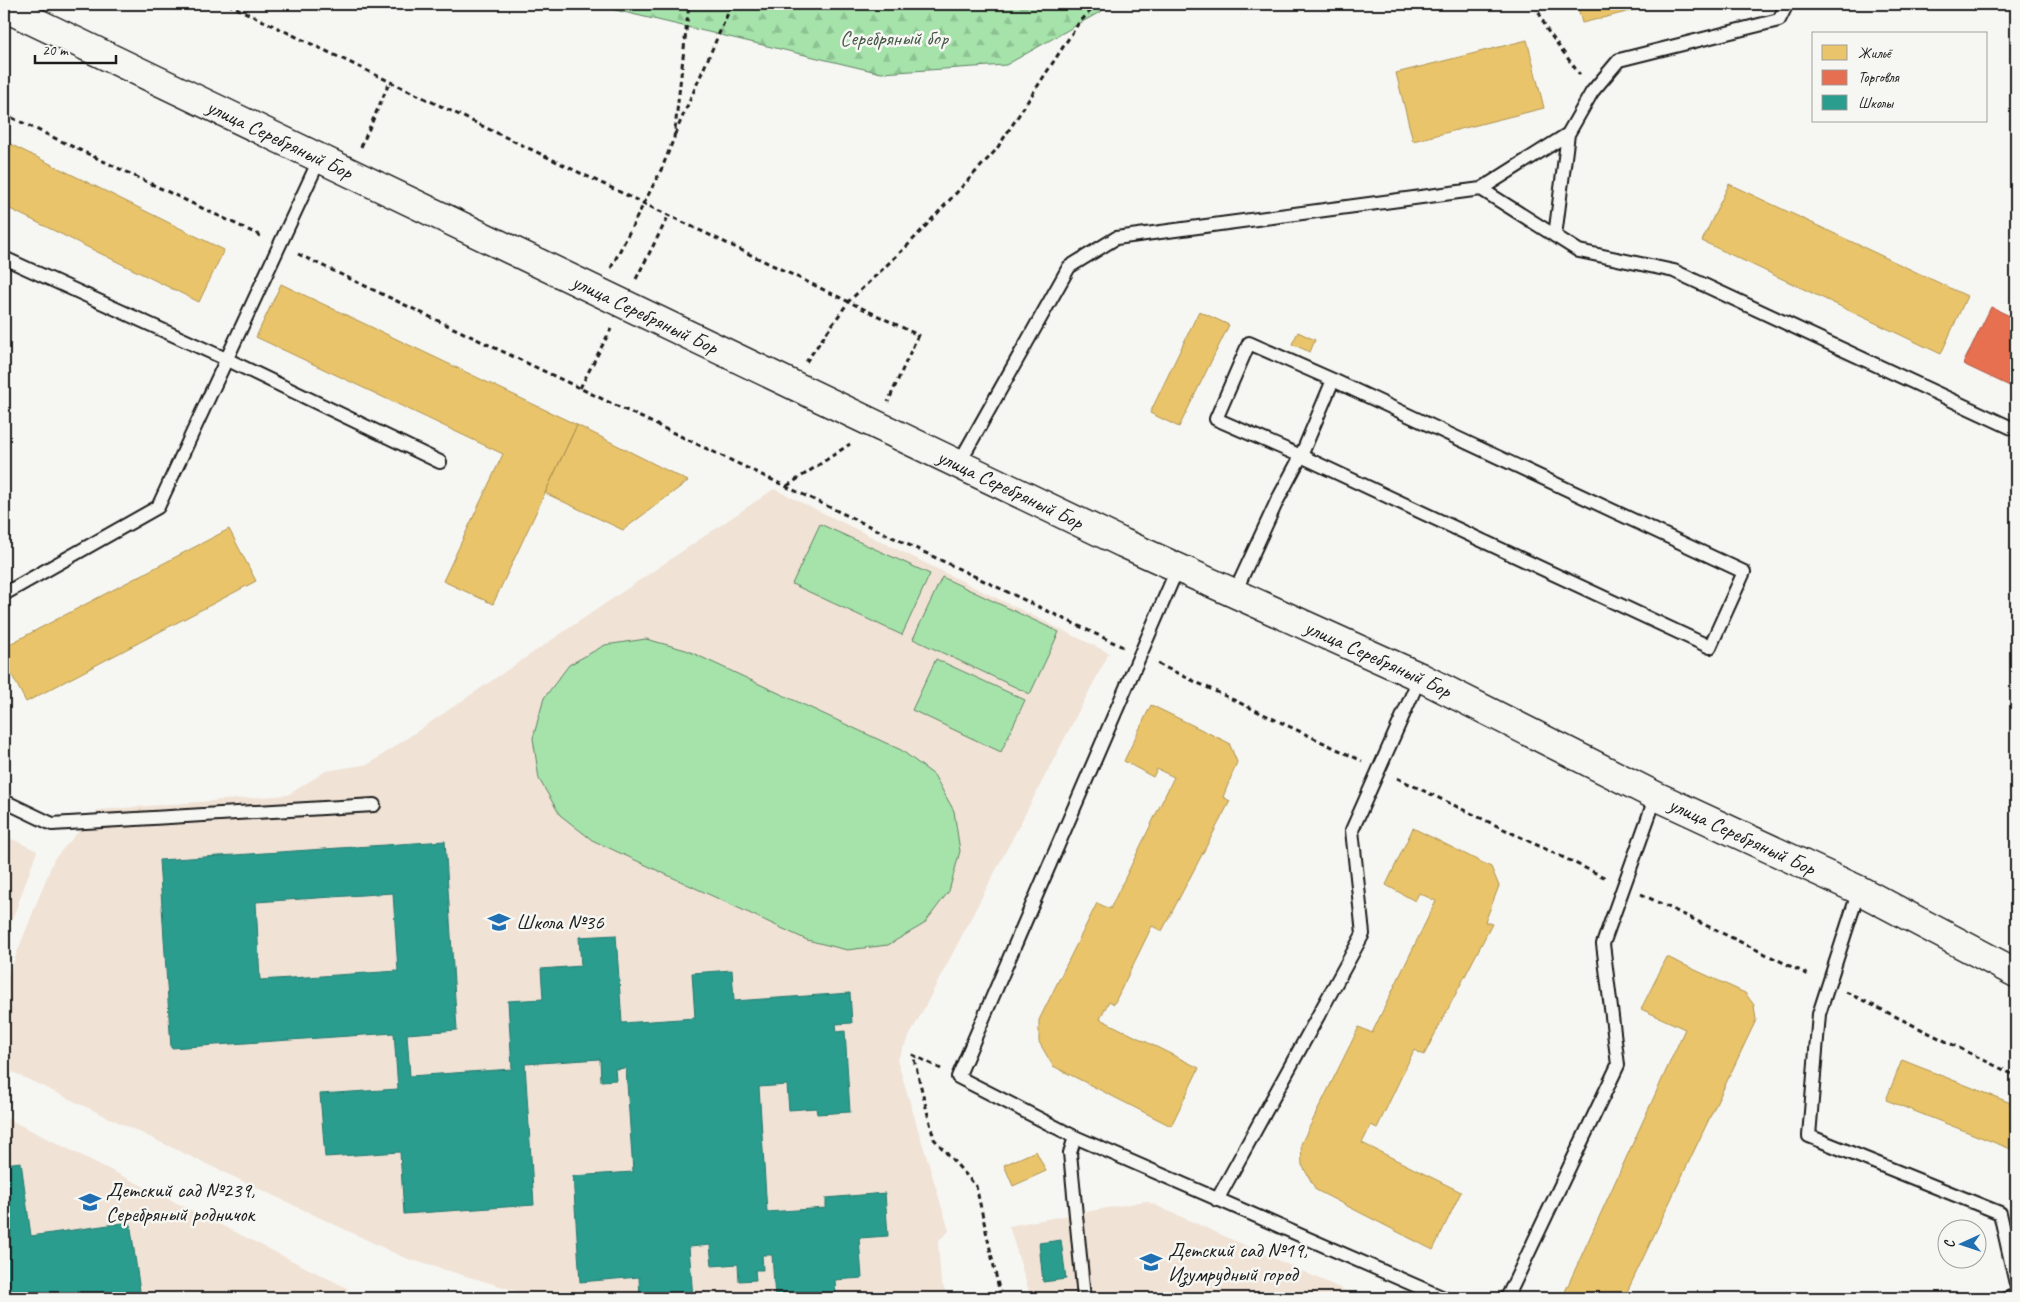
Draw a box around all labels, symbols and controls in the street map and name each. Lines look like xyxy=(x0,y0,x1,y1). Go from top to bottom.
park label: Серебряный бор xyxy=(840,25,949,51)
scale bar xyxy=(35,32,116,64)
legend xyxy=(1812,32,1988,122)
text: 20 m xyxy=(42,41,69,60)
text: Жильё xyxy=(1858,44,1893,63)
text: Торговля xyxy=(1858,68,1901,87)
street label: улица Серебряный Бор xyxy=(201,92,358,186)
text: Школы xyxy=(1858,94,1894,113)
street label: улица Серебряный Бор xyxy=(566,267,723,361)
street label: улица Серебряный Бор xyxy=(932,442,1089,536)
street label: улица Серебряный Бор xyxy=(1299,613,1457,704)
street label: улица Серебряный Бор xyxy=(1663,790,1821,882)
school or university icon: Школа №36 xyxy=(486,909,512,935)
place label: Школа №36 xyxy=(516,909,604,935)
place label: Детский сад №239, Серебряный родничок xyxy=(106,1177,256,1227)
school or university icon: Детский сад №239, Серебряный родничок xyxy=(77,1189,103,1215)
north arrow xyxy=(1938,1220,1988,1270)
place label: Детский сад №19, Изумрудный город xyxy=(1168,1237,1308,1288)
text: С xyxy=(1941,1239,1958,1249)
school or university icon: Детский сад №19, Изумрудный город xyxy=(1138,1249,1164,1275)

